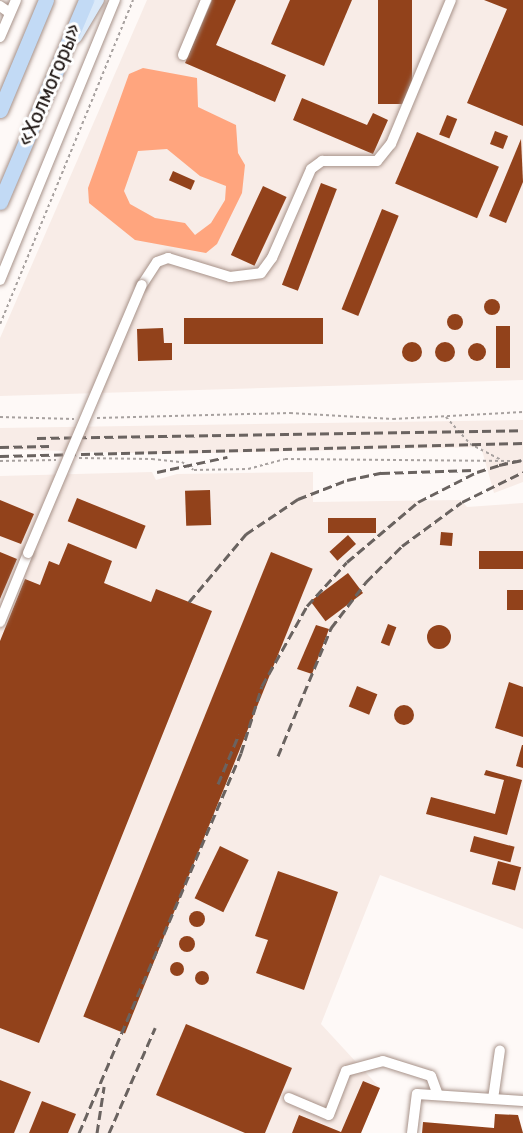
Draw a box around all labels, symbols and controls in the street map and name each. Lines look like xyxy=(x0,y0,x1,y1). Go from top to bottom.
street label: «Холмогоры» xyxy=(13,20,87,150)

